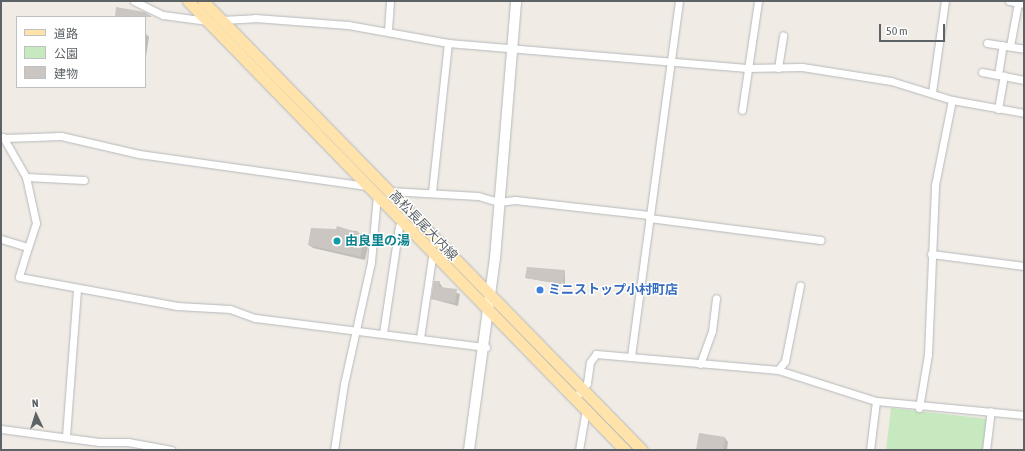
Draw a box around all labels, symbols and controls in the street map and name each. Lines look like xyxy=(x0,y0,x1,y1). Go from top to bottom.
legend xyxy=(16,16,146,88)
scale bar xyxy=(881,16,947,42)
text: 50 m xyxy=(886,24,908,38)
text: 道路 xyxy=(54,27,78,41)
text: 公園 xyxy=(54,47,78,61)
text: 建物 xyxy=(54,67,78,81)
street label: 高松長尾大内線 xyxy=(386,188,460,264)
place label: 由良里の湯 xyxy=(345,233,410,249)
marker: 由良里の湯 xyxy=(332,236,342,246)
place label: ミニストップ小村町店 xyxy=(548,282,678,298)
marker: ミニストップ小村町店 xyxy=(535,285,545,295)
north arrow xyxy=(16,395,56,435)
text: N xyxy=(32,397,39,409)

